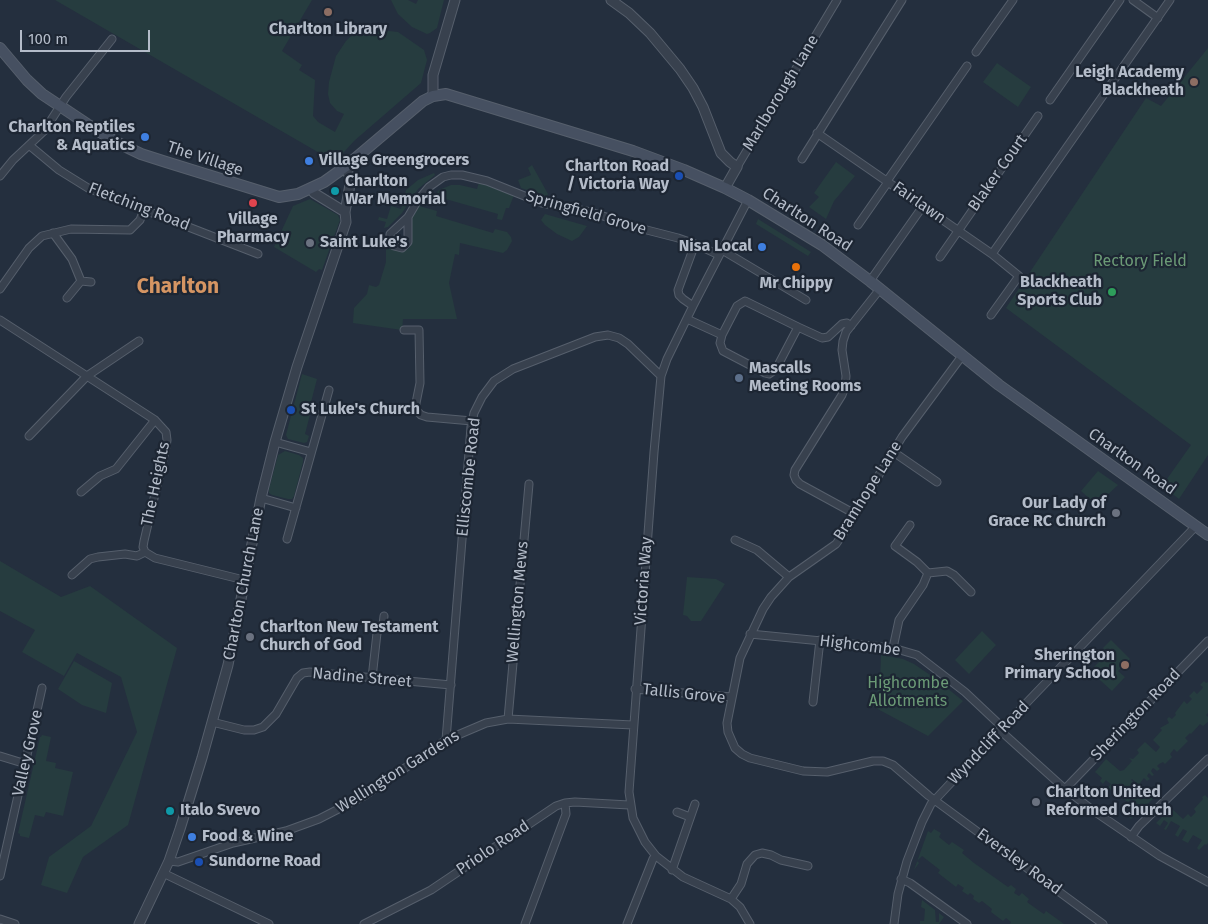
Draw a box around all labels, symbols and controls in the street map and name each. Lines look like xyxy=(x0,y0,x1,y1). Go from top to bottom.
marker: Charlton Library xyxy=(322,6,334,18)
scale bar xyxy=(22,20,152,52)
place label: Charlton Library xyxy=(269,20,387,40)
text: 100 m xyxy=(28,30,68,48)
street label: Marlborough Lane xyxy=(739,32,823,154)
place label: Leigh Academy Blackheath xyxy=(1075,63,1184,101)
marker: Leigh Academy Blackheath xyxy=(1188,76,1200,88)
place label: Charlton Reptiles & Aquatics xyxy=(9,118,135,156)
marker: Charlton Reptiles & Aquatics xyxy=(139,131,151,143)
street label: Blaker Court xyxy=(964,131,1032,215)
street label: The Village xyxy=(165,138,245,180)
place label: Village Greengrocers xyxy=(319,151,469,171)
marker: Village Greengrocers xyxy=(303,155,315,167)
place label: Charlton Road / Victoria Way xyxy=(565,157,669,195)
marker: Charlton Road / Victoria Way xyxy=(673,170,685,182)
place label: Charlton War Memorial xyxy=(345,172,446,210)
street label: Fairlawn xyxy=(889,178,949,228)
street label: Fletching Road xyxy=(86,179,192,235)
street label: Charlton Road xyxy=(759,184,855,256)
marker: Charlton War Memorial xyxy=(329,185,341,197)
street label: Springfield Grove xyxy=(523,187,649,239)
marker: Village Pharmacy xyxy=(247,197,259,209)
place label: Village Pharmacy xyxy=(217,210,289,248)
place label: Saint Luke's xyxy=(320,233,407,253)
marker: Saint Luke's xyxy=(304,237,316,249)
place label: Nisa Local xyxy=(679,237,752,257)
marker: Nisa Local xyxy=(756,241,768,253)
park label: Rectory Field xyxy=(1093,252,1187,272)
marker: Mr Chippy xyxy=(790,261,802,273)
place label: Blackheath Sports Club xyxy=(1017,273,1102,311)
district label: Charlton xyxy=(137,274,219,300)
place label: Mr Chippy xyxy=(760,274,832,294)
marker: Blackheath Sports Club xyxy=(1106,286,1118,298)
place label: Mascalls Meeting Rooms xyxy=(749,359,861,397)
marker: Mascalls Meeting Rooms xyxy=(733,372,745,384)
place label: St Luke's Church xyxy=(301,400,420,420)
marker: St Luke's Church xyxy=(285,404,297,416)
street label: Elliscombe Road xyxy=(453,417,485,537)
street label: Charlton Road xyxy=(1084,425,1180,499)
street label: Bramhope Lane xyxy=(830,438,906,544)
street label: The Heights xyxy=(138,440,174,528)
place label: Our Lady of Grace RC Church xyxy=(988,494,1106,532)
street label: Charlton Church Lane xyxy=(220,506,268,662)
marker: Our Lady of Grace RC Church xyxy=(1110,507,1122,519)
street label: Victoria Way xyxy=(631,536,657,626)
street label: Wellington Mews xyxy=(503,540,533,664)
place label: Charlton New Testament Church of God xyxy=(260,618,439,656)
marker: Charlton New Testament Church of God xyxy=(244,631,256,643)
street label: Highcombe xyxy=(818,631,902,661)
place label: Sherington Primary School xyxy=(1005,646,1115,684)
marker: Sherington Primary School xyxy=(1119,659,1131,671)
street label: Nadine Street xyxy=(312,664,412,692)
street label: Sherington Road xyxy=(1087,665,1185,765)
park label: Highcombe Allotments xyxy=(867,674,949,712)
street label: Tallis Grove xyxy=(642,680,726,708)
street label: Wyndcliff Road xyxy=(944,697,1034,789)
street label: Valley Grove xyxy=(9,708,47,798)
street label: Wellington Gardens xyxy=(333,726,463,818)
place label: Charlton United Reformed Church xyxy=(1046,783,1172,821)
marker: Charlton United Reformed Church xyxy=(1030,796,1042,808)
place label: Italo Svevo xyxy=(180,801,260,821)
marker: Italo Svevo xyxy=(164,805,176,817)
street label: Priolo Road xyxy=(453,817,533,879)
street label: Eversley Road xyxy=(973,825,1065,899)
place label: Food & Wine xyxy=(202,827,293,847)
marker: Food & Wine xyxy=(186,831,198,843)
place label: Sundorne Road xyxy=(209,852,321,872)
marker: Sundorne Road xyxy=(193,856,205,868)

